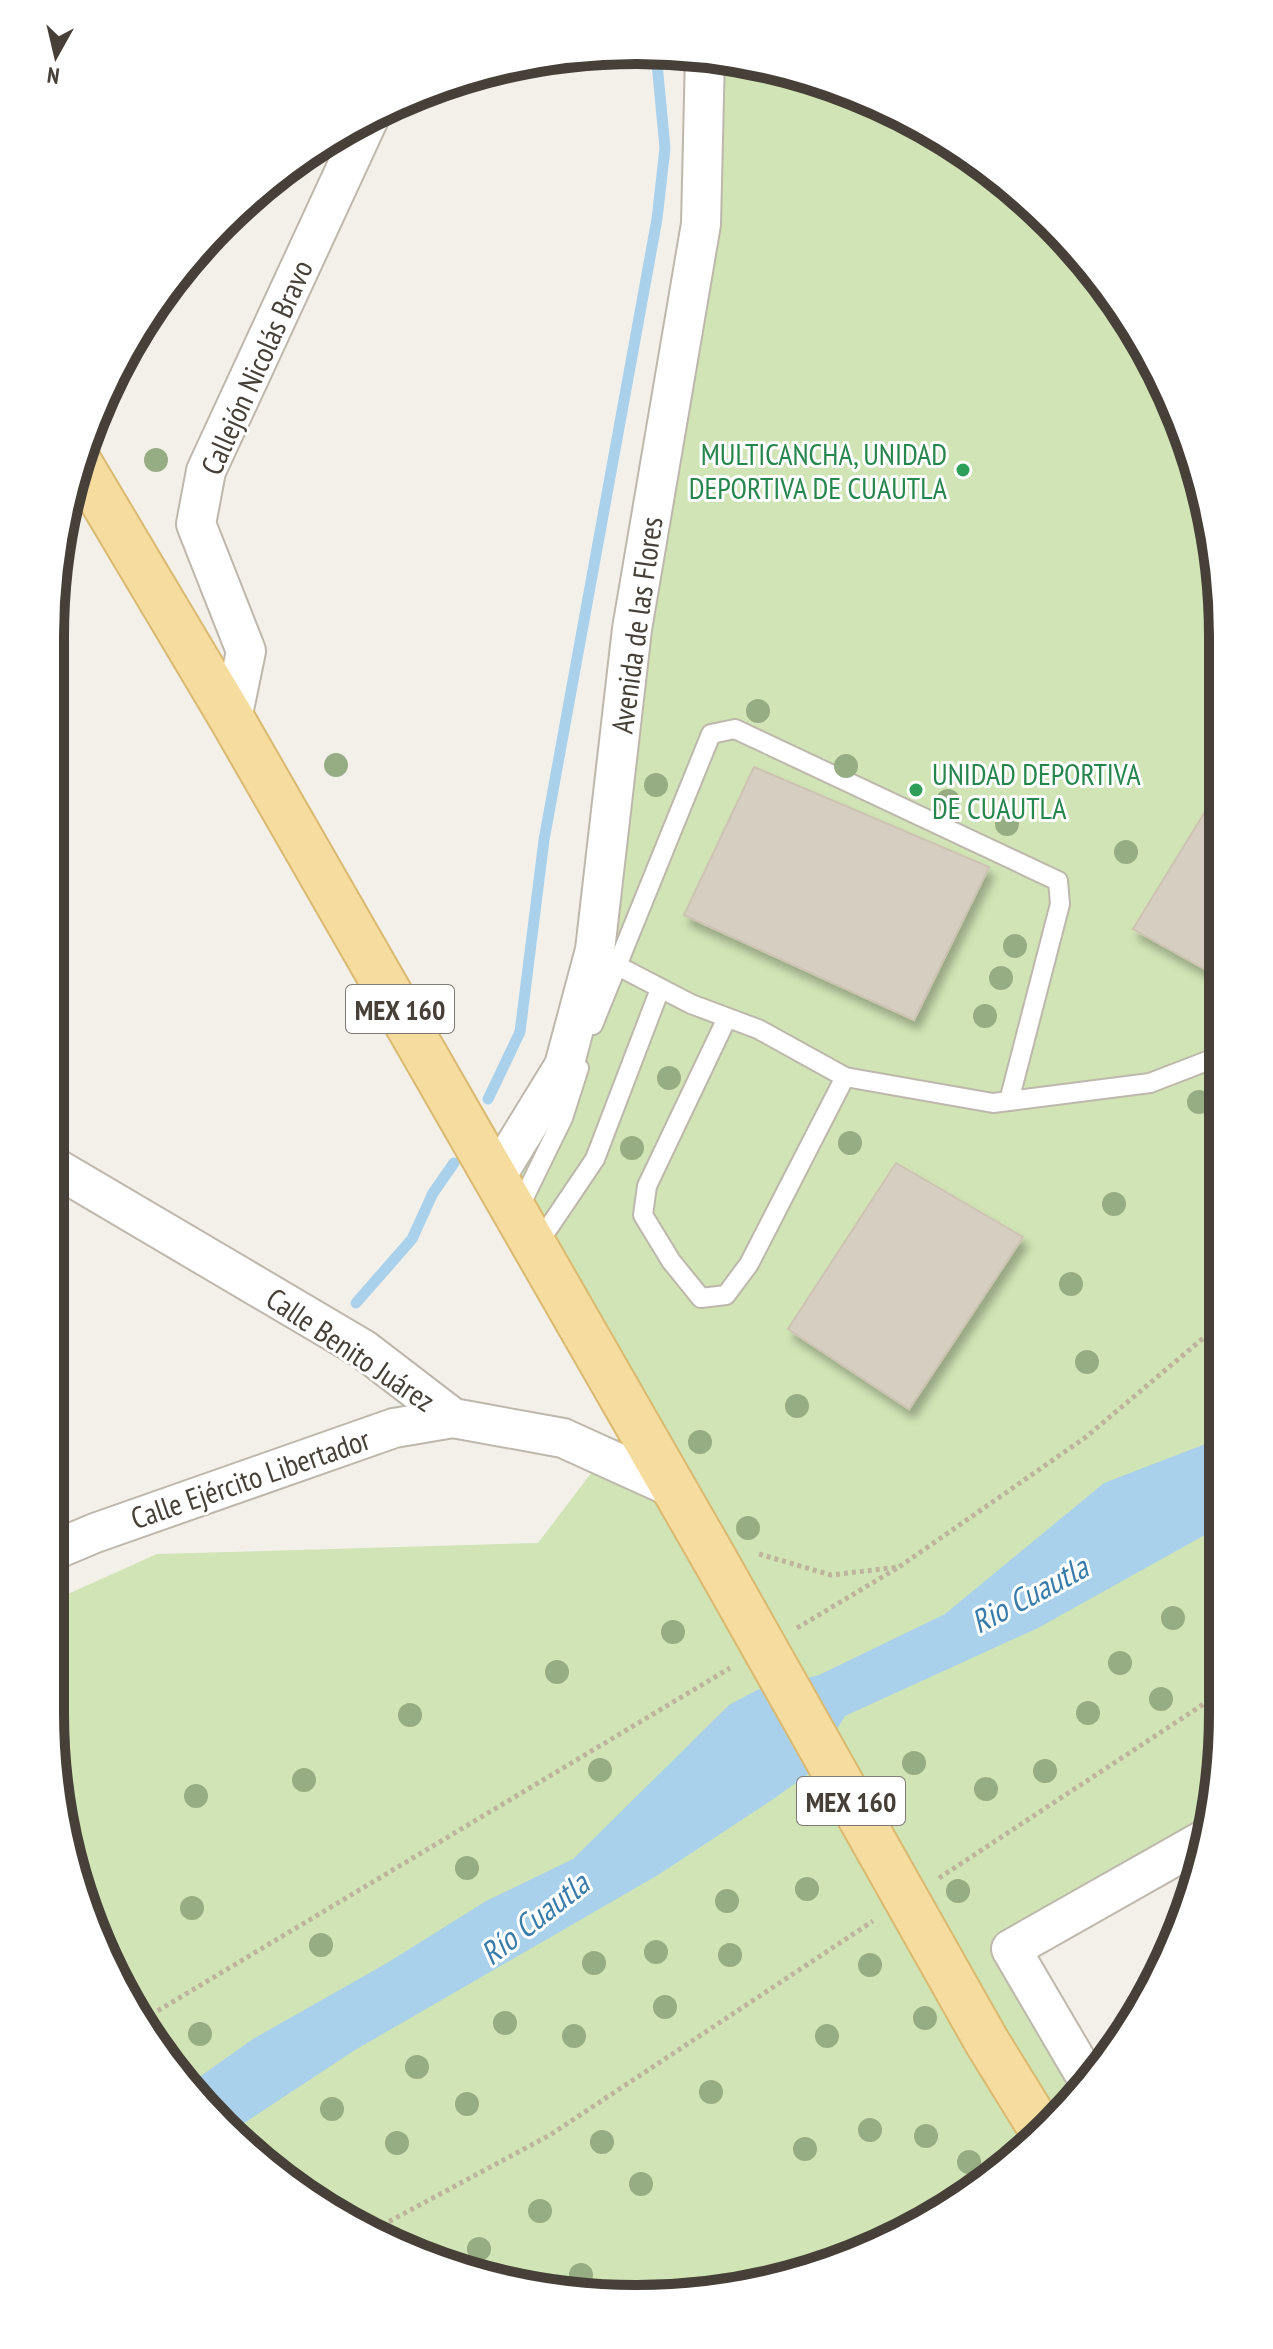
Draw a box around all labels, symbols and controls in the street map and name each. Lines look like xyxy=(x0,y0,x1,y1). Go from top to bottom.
north arrow xyxy=(16,16,96,96)
text: N xyxy=(45,61,61,90)
street label: Callejón Nicolás Bravo xyxy=(191,254,321,480)
place label: MULTICANCHA, UNIDAD DEPORTIVA DE CUAUTLA xyxy=(689,434,948,507)
marker: MULTICANCHA, UNIDAD DEPORTIVA DE CUAUTLA xyxy=(954,461,972,479)
street label: Avenida de las Flores xyxy=(601,514,671,736)
place label: UNIDAD DEPORTIVA DE CUAUTLA xyxy=(932,754,1142,827)
marker: UNIDAD DEPORTIVA DE CUAUTLA xyxy=(907,781,925,799)
road number: MEX 160 xyxy=(346,985,454,1033)
street label: Calle Benito Juárez xyxy=(259,1278,443,1420)
street label: Calle Ejército Libertador xyxy=(125,1419,375,1537)
water label: Rio Cuautla xyxy=(963,1545,1097,1642)
road number: MEX 160 xyxy=(797,1777,905,1825)
water label: Río Cuautla xyxy=(471,1861,599,1974)

